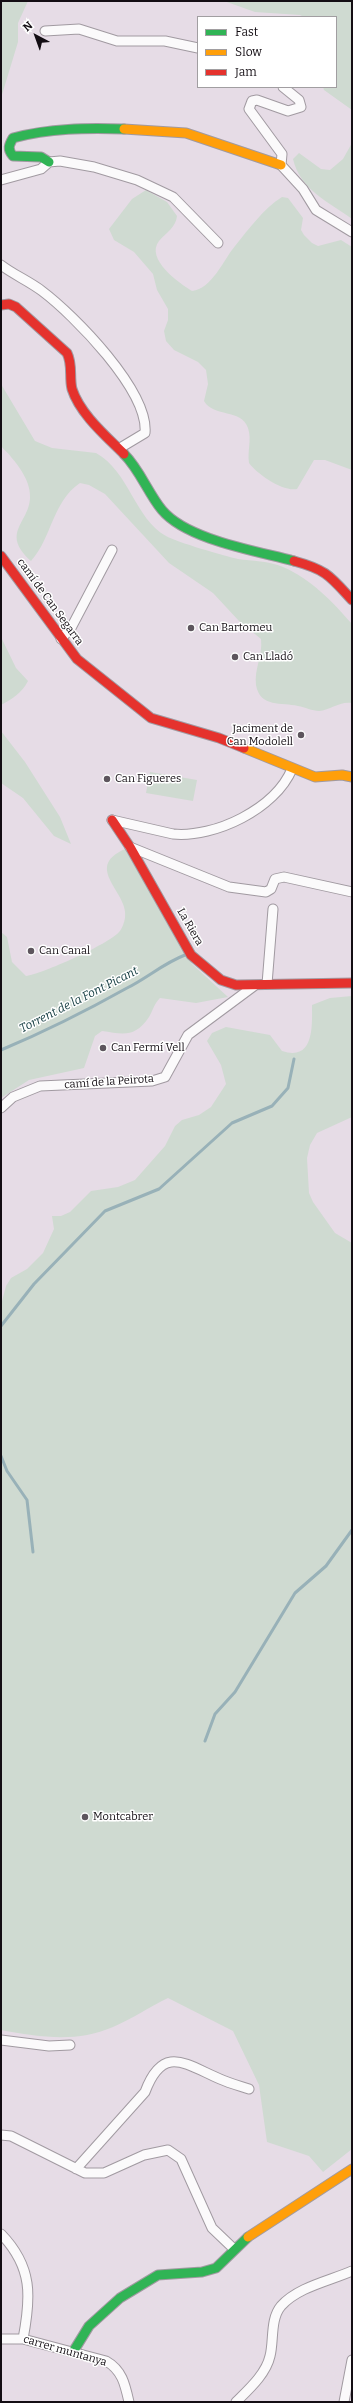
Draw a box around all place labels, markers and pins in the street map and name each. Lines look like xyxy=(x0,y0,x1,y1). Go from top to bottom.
place label: Can Bartomeu xyxy=(199,621,272,635)
marker: Can Bartomeu xyxy=(186,623,196,633)
place label: Can Lladó xyxy=(243,650,293,664)
marker: Can Lladó xyxy=(230,652,240,662)
place label: Jaciment de Can Modolell xyxy=(227,722,293,748)
marker: Jaciment de Can Modolell xyxy=(296,730,306,740)
place label: Can Figueres xyxy=(115,772,181,786)
marker: Can Figueres xyxy=(102,774,112,784)
place label: Can Canal xyxy=(39,944,90,958)
marker: Can Canal xyxy=(26,946,36,956)
place label: Can Fermí Vell xyxy=(111,1041,185,1055)
marker: Can Fermí Vell xyxy=(98,1043,108,1053)
place label: Montcabrer xyxy=(93,1810,153,1824)
marker: Montcabrer xyxy=(80,1812,90,1822)

